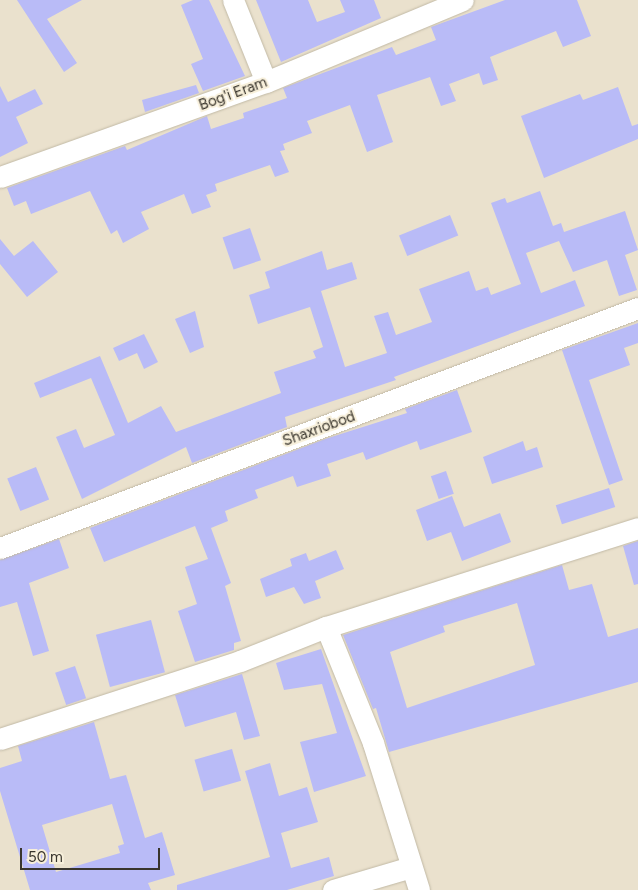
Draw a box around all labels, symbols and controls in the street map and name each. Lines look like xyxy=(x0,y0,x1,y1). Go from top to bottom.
street label: Bog'i Eram xyxy=(196,73,270,115)
street label: Shaxriobod xyxy=(280,408,358,450)
scale bar xyxy=(22,838,162,870)
text: 50 m xyxy=(28,848,63,866)

